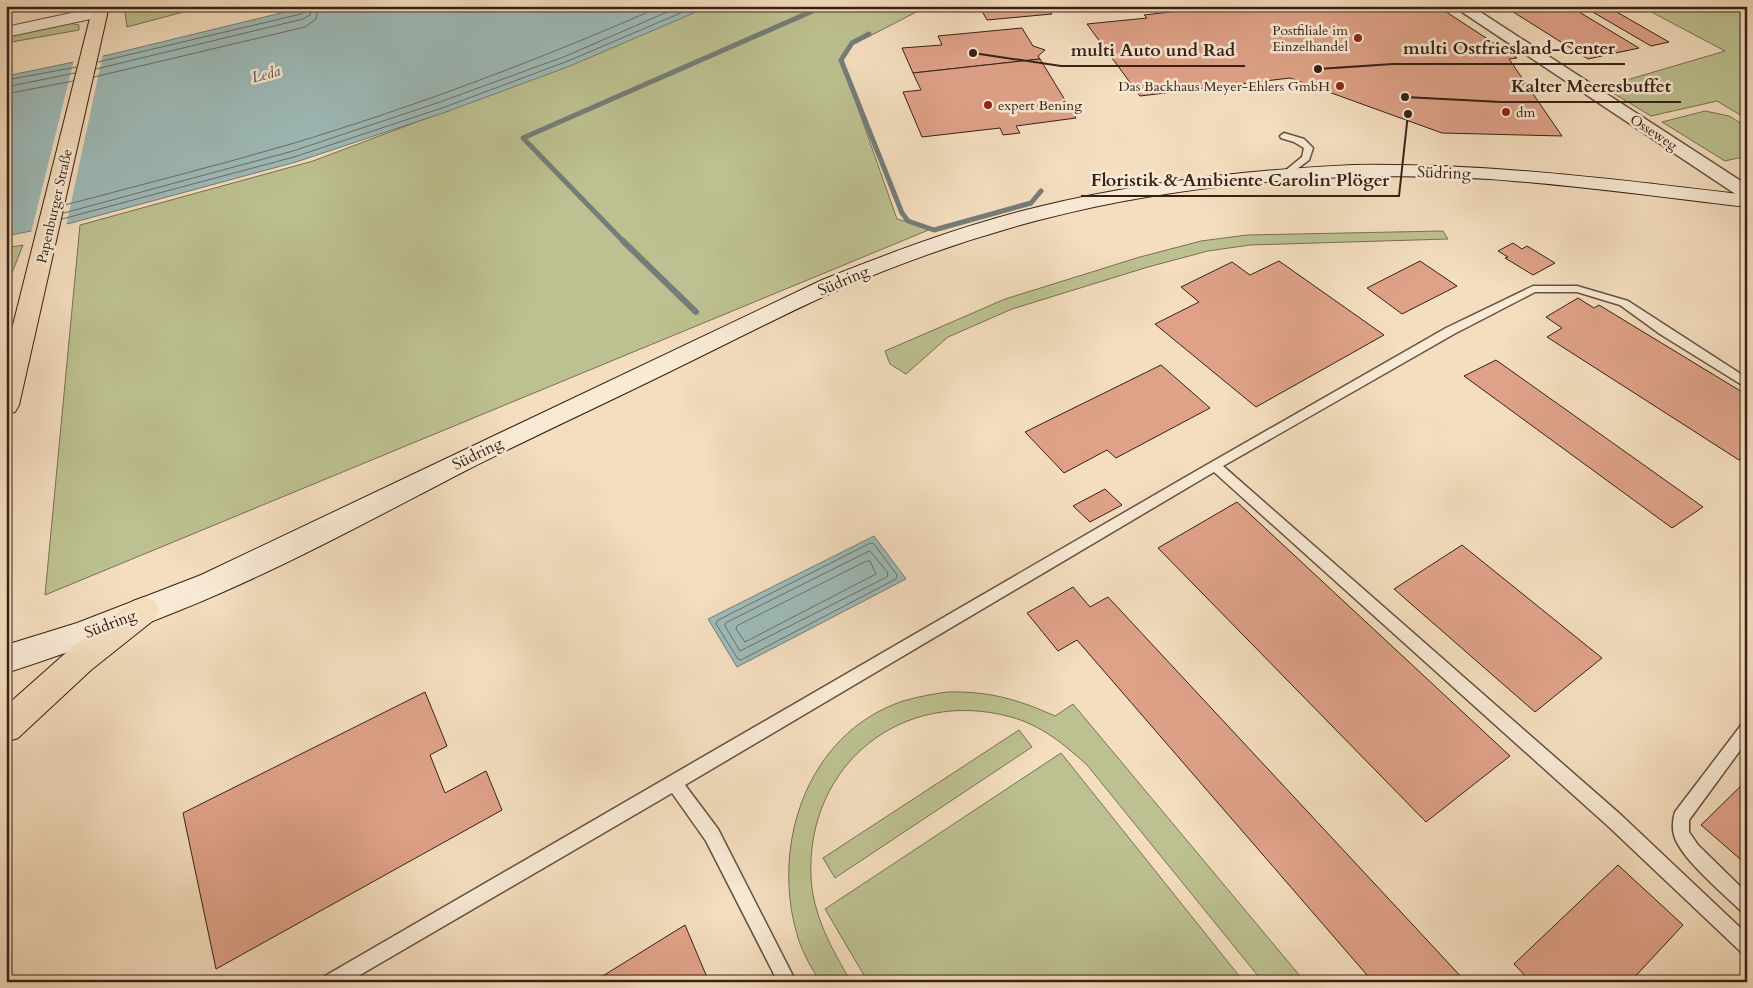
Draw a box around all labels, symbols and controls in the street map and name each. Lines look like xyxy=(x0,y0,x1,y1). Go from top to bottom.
place label: Postfiliale im Einzelhandel xyxy=(1272,21,1348,56)
callout: multi Ostfriesland-Center xyxy=(1393,31,1625,64)
marker: Postfiliale im Einzelhandel xyxy=(1352,32,1364,44)
callout: multi Auto und Rad xyxy=(1061,33,1245,66)
text: multi Ostfriesland-Center xyxy=(1403,36,1616,61)
text: multi Auto und Rad xyxy=(1071,38,1236,63)
water label: Leda xyxy=(249,61,283,87)
callout: Kalter Meeresbuffet xyxy=(1501,69,1681,102)
text: Kalter Meeresbuffet xyxy=(1511,74,1672,99)
place label: Das Backhaus Meyer-Ehlers GmbH xyxy=(1118,77,1330,96)
marker: Das Backhaus Meyer-Ehlers GmbH xyxy=(1334,80,1346,92)
place label: expert Bening xyxy=(998,96,1082,115)
marker: expert Bening xyxy=(982,99,994,111)
place label: dm xyxy=(1516,103,1535,122)
marker: dm xyxy=(1500,106,1512,118)
street label: Osseweg xyxy=(1626,110,1681,155)
street label: Papenburger Straße xyxy=(32,147,77,265)
street label: Südring xyxy=(1417,161,1471,185)
callout: Floristik & Ambiente Carolin Plöger xyxy=(1081,163,1399,196)
text: Floristik & Ambiente Carolin Plöger xyxy=(1091,168,1390,193)
street label: Südring xyxy=(814,260,872,302)
street label: Südring xyxy=(448,432,506,476)
street label: Südring xyxy=(81,604,139,644)

